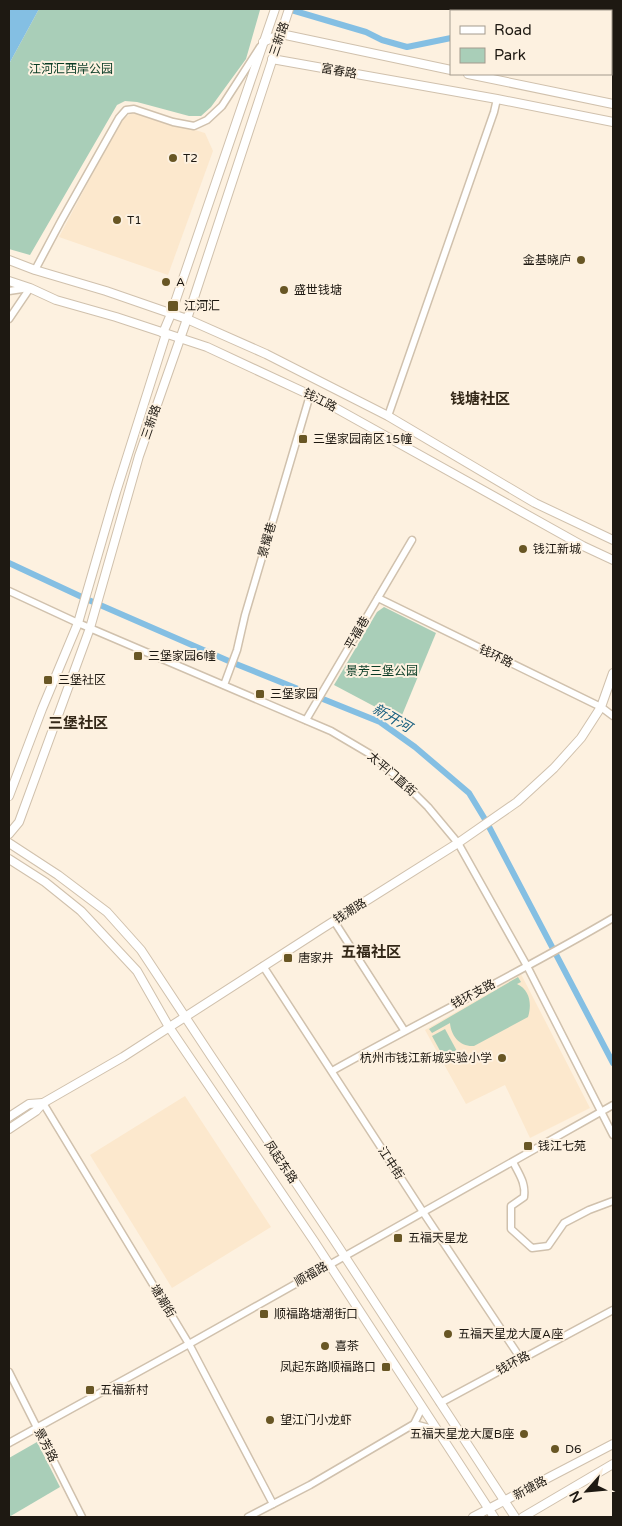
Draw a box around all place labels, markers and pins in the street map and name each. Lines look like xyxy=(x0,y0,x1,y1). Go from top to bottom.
place label: T2 xyxy=(183,151,198,165)
marker: T2 xyxy=(167,152,179,164)
place label: T1 xyxy=(127,213,142,227)
marker: T1 xyxy=(111,214,123,226)
place label: 金基晓庐 xyxy=(523,253,571,267)
marker: 金基晓庐 xyxy=(575,254,587,266)
place label: A xyxy=(176,275,185,289)
marker: A xyxy=(160,276,172,288)
place label: 盛世钱塘 xyxy=(294,283,342,297)
marker: 盛世钱塘 xyxy=(278,284,290,296)
marker: 江河汇 xyxy=(166,299,180,313)
place label: 江河汇 xyxy=(184,299,220,313)
place label: 三堡家园南区15幢 xyxy=(313,432,412,446)
marker: 三堡家园南区15幢 xyxy=(297,433,309,445)
place label: 钱江新城 xyxy=(533,542,581,556)
marker: 钱江新城 xyxy=(517,543,529,555)
place label: 三堡家园6幢 xyxy=(148,649,216,663)
marker: 三堡家园6幢 xyxy=(132,650,144,662)
place label: 三堡社区 xyxy=(58,673,106,687)
marker: 三堡社区 xyxy=(42,674,54,686)
place label: 三堡家园 xyxy=(270,687,318,701)
marker: 三堡家园 xyxy=(254,688,266,700)
place label: 唐家井 xyxy=(298,951,334,965)
marker: 唐家井 xyxy=(282,952,294,964)
place label: 杭州市钱江新城实验小学 xyxy=(360,1051,492,1065)
marker: 杭州市钱江新城实验小学 xyxy=(496,1052,508,1064)
place label: 钱江七苑 xyxy=(538,1139,586,1153)
marker: 钱江七苑 xyxy=(522,1140,534,1152)
place label: 五福天星龙 xyxy=(408,1231,468,1245)
marker: 五福天星龙 xyxy=(392,1232,404,1244)
place label: 顺福路塘潮街口 xyxy=(274,1307,358,1321)
marker: 顺福路塘潮街口 xyxy=(258,1308,270,1320)
place label: 五福天星龙大厦A座 xyxy=(458,1327,563,1341)
marker: 五福天星龙大厦A座 xyxy=(442,1328,454,1340)
place label: 喜茶 xyxy=(335,1339,359,1353)
marker: 喜茶 xyxy=(319,1340,331,1352)
place label: 凤起东路顺福路口 xyxy=(280,1360,376,1374)
marker: 凤起东路顺福路口 xyxy=(380,1361,392,1373)
place label: 五福新村 xyxy=(100,1383,149,1397)
marker: 五福新村 xyxy=(84,1384,96,1396)
place label: 望江门小龙虾 xyxy=(280,1413,352,1427)
marker: 望江门小龙虾 xyxy=(264,1414,276,1426)
place label: 五福天星龙大厦B座 xyxy=(410,1427,514,1441)
marker: 五福天星龙大厦B座 xyxy=(518,1428,530,1440)
place label: D6 xyxy=(565,1442,582,1456)
marker: D6 xyxy=(549,1443,561,1455)

